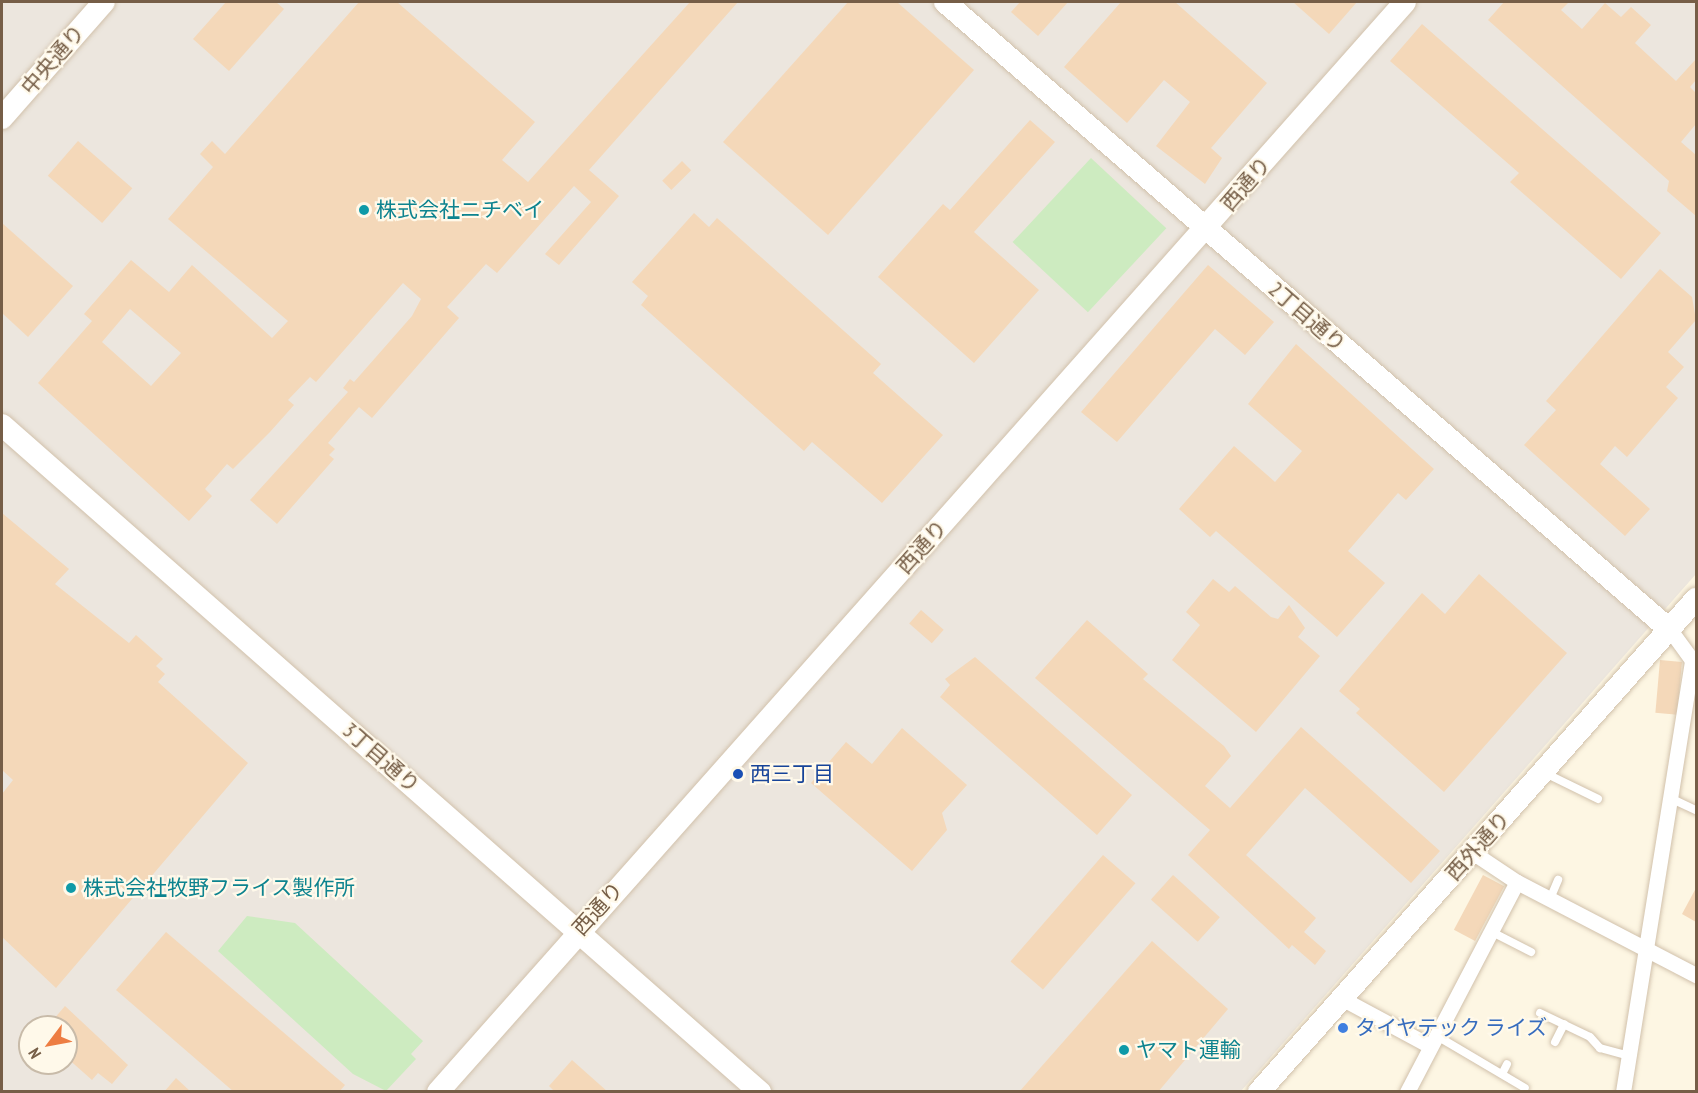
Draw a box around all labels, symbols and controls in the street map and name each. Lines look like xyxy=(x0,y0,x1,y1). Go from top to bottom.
street label: 中央通り xyxy=(16,20,90,100)
street label: 西通り xyxy=(1216,152,1276,216)
place label: 株式会社ニチベイ xyxy=(376,197,544,223)
marker: 株式会社ニチベイ xyxy=(357,203,371,217)
street label: 2丁目通り xyxy=(1263,277,1351,357)
street label: 西通り xyxy=(892,515,952,579)
street label: 3丁目通り xyxy=(337,718,425,798)
place label: 西三丁目 xyxy=(750,761,834,787)
marker: 西三丁目 xyxy=(731,767,745,781)
street label: 西外通り xyxy=(1441,806,1515,886)
place label: 株式会社牧野フライス製作所 xyxy=(83,875,356,901)
street label: 西通り xyxy=(568,877,628,941)
marker: 株式会社牧野フライス製作所 xyxy=(64,881,78,895)
north arrow xyxy=(18,1015,78,1075)
place label: タイヤテック ライズ xyxy=(1355,1015,1548,1041)
marker: タイヤテック ライズ xyxy=(1336,1021,1350,1035)
place label: ヤマト運輸 xyxy=(1136,1037,1241,1063)
marker: ヤマト運輸 xyxy=(1117,1043,1131,1057)
text: N xyxy=(24,1045,45,1062)

